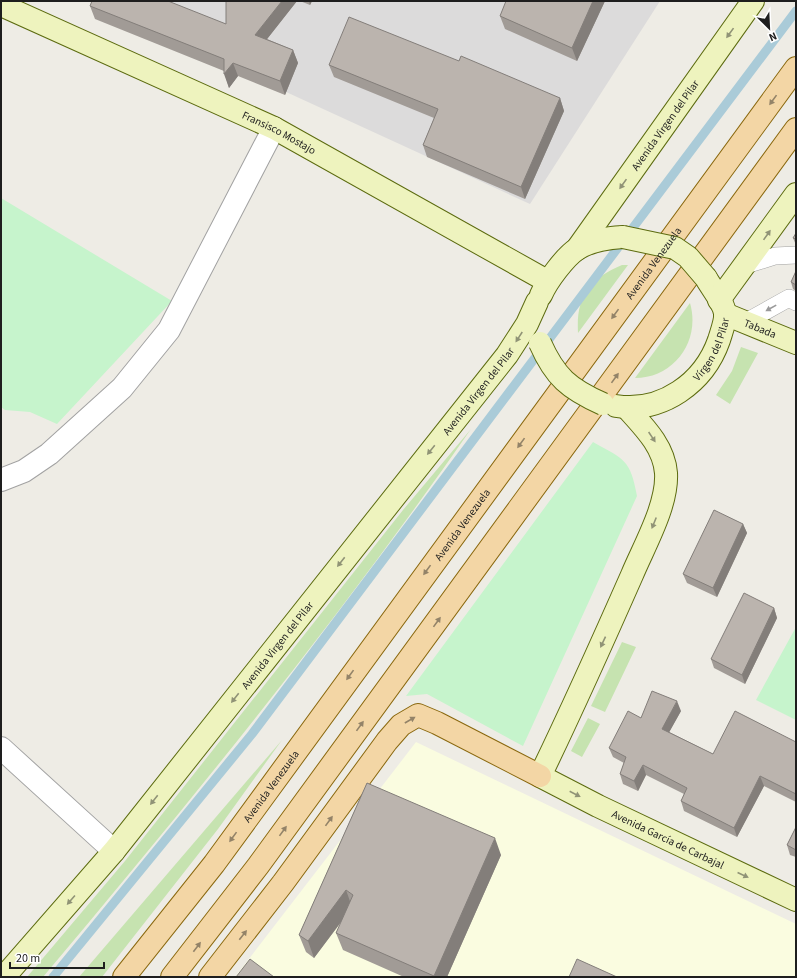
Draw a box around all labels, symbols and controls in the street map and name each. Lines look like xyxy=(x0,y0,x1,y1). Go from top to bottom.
north arrow xyxy=(749,8,789,48)
one-way arrow xyxy=(726,27,734,38)
text: N xyxy=(766,28,779,45)
street label: Avenida Virgen del Pilar xyxy=(628,77,702,173)
one-way arrow xyxy=(769,94,777,105)
street label: Fransisco Mostajo xyxy=(240,107,319,158)
one-way arrow xyxy=(619,179,627,190)
street label: Avenida Venezuela xyxy=(622,224,685,302)
one-way arrow xyxy=(763,230,771,240)
one-way arrow xyxy=(765,304,777,311)
one-way arrow xyxy=(612,309,620,319)
street label: Tabada xyxy=(742,315,779,342)
street label: Vírgen del Pilar xyxy=(689,317,732,384)
one-way arrow xyxy=(515,331,523,342)
street label: Avenida Virgen del Pilar xyxy=(439,344,518,438)
one-way arrow xyxy=(611,373,619,383)
one-way arrow xyxy=(648,431,655,443)
one-way arrow xyxy=(517,438,525,448)
one-way arrow xyxy=(426,445,435,456)
street label: Avenida Venezuela xyxy=(431,485,494,564)
one-way arrow xyxy=(651,517,657,529)
one-way arrow xyxy=(337,557,346,568)
one-way arrow xyxy=(423,565,431,576)
street label: Avenida Virgen del Pilar xyxy=(238,598,317,692)
one-way arrow xyxy=(432,616,441,627)
one-way arrow xyxy=(600,636,606,648)
one-way arrow xyxy=(346,670,354,681)
one-way arrow xyxy=(231,692,239,703)
one-way arrow xyxy=(404,716,416,723)
one-way arrow xyxy=(356,721,364,732)
street label: Avenida Venezuela xyxy=(240,747,302,825)
one-way arrow xyxy=(569,791,581,798)
one-way arrow xyxy=(150,794,159,805)
street label: Avenida García de Carbajal xyxy=(609,806,727,872)
one-way arrow xyxy=(325,815,334,826)
one-way arrow xyxy=(279,826,287,837)
one-way arrow xyxy=(229,832,237,843)
one-way arrow xyxy=(737,872,748,878)
one-way arrow xyxy=(67,894,76,905)
one-way arrow xyxy=(238,930,247,941)
one-way arrow xyxy=(192,941,201,952)
scale bar xyxy=(10,944,104,970)
text: 20 m xyxy=(16,950,40,967)

